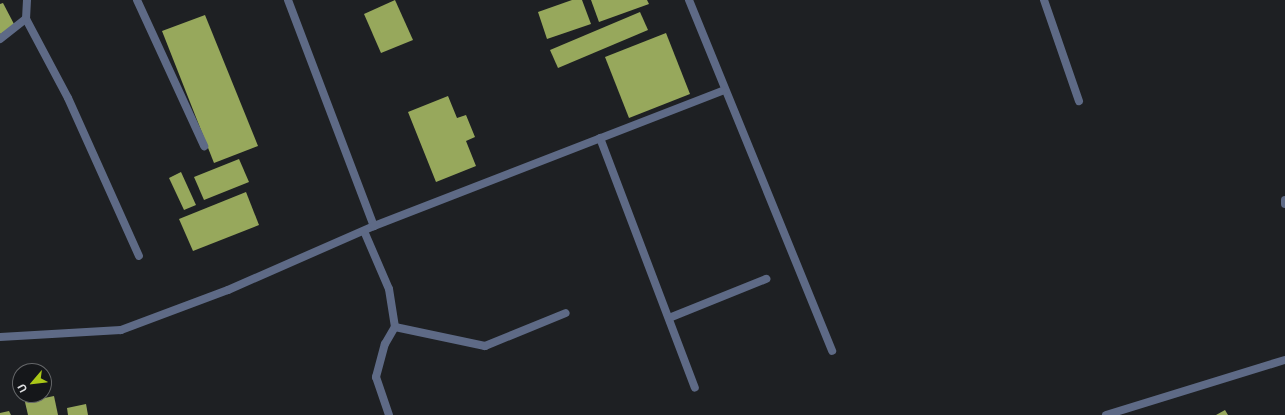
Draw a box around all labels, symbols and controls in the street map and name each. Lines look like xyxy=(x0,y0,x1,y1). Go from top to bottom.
north arrow xyxy=(12,363,52,403)
text: U xyxy=(13,381,30,396)

